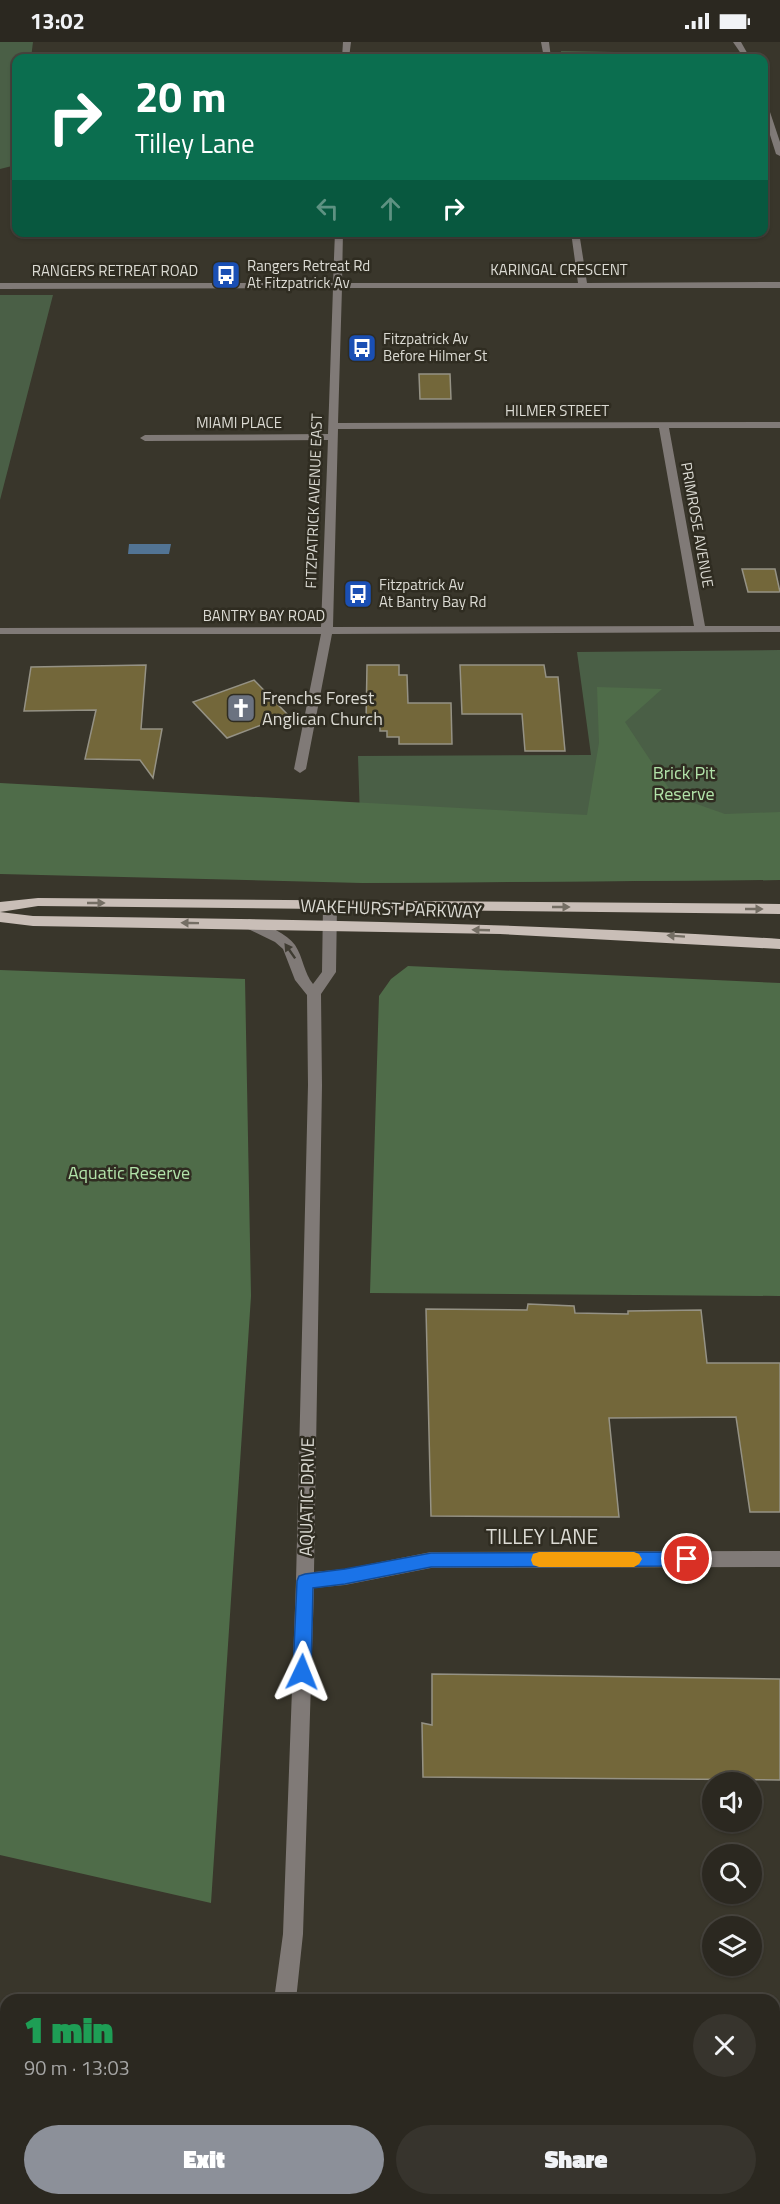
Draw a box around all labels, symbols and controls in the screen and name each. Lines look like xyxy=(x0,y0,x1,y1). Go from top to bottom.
text: 13:02 xyxy=(30,4,85,38)
text: 20 m xyxy=(135,64,227,128)
icon: right xyxy=(36,78,114,156)
text: Tilley Lane xyxy=(135,122,255,163)
icon: left xyxy=(311,192,344,225)
icon: ahead xyxy=(374,192,407,225)
icon: right xyxy=(437,192,470,225)
place label: Rangers Retreat Rd At Fitzpatrick Av xyxy=(247,254,370,294)
street label: KARINGAL CRESCENT xyxy=(490,258,628,281)
street label: RANGERS RETREAT ROAD xyxy=(32,259,198,282)
bus stop icon: Rangers Retreat Rd At Fitzpatrick Av xyxy=(210,259,242,291)
place label: Fitzpatrick Av Before Hilmer St xyxy=(383,327,488,367)
bus stop icon: Fitzpatrick Av Before Hilmer St xyxy=(346,332,378,364)
street label: HILMER STREET xyxy=(505,399,609,422)
street label: MIAMI PLACE xyxy=(196,411,282,434)
street label: FITZPATRICK AVENUE EAST xyxy=(299,413,328,589)
street label: PRIMROSE AVENUE xyxy=(675,460,720,589)
place label: Fitzpatrick Av At Bantry Bay Rd xyxy=(379,573,486,613)
bus stop icon: Fitzpatrick Av At Bantry Bay Rd xyxy=(342,578,374,610)
street label: BANTRY BAY ROAD xyxy=(203,604,325,627)
place label: Frenchs Forest Anglican Church xyxy=(262,684,383,732)
church icon: Frenchs Forest Anglican Church xyxy=(225,692,257,724)
park label: Brick Pit Reserve xyxy=(653,759,716,807)
street label: WAKEHURST PARKWAY xyxy=(300,892,483,925)
one-way arrow xyxy=(87,898,106,908)
one-way arrow xyxy=(551,902,570,912)
one-way arrow xyxy=(745,904,764,913)
one-way arrow xyxy=(181,918,200,928)
one-way arrow xyxy=(471,925,490,935)
one-way arrow xyxy=(666,932,685,941)
one-way arrow xyxy=(284,943,296,959)
park label: Aquatic Reserve xyxy=(68,1159,190,1186)
street label: AQUATIC DRIVE xyxy=(292,1437,321,1557)
street label: TILLEY LANE xyxy=(486,1520,598,1552)
pin xyxy=(661,1533,712,1584)
icon: arrive xyxy=(670,1542,703,1575)
position arrow xyxy=(270,1640,334,1704)
map controls xyxy=(702,1772,762,1976)
button: sound xyxy=(702,1772,762,1832)
button: search xyxy=(702,1844,762,1904)
button: layers xyxy=(702,1916,762,1976)
text: 1 min xyxy=(24,2002,113,2057)
button: close xyxy=(693,2014,756,2077)
text: 90 m · 13:03 xyxy=(24,2052,130,2083)
button: Exit xyxy=(24,2125,384,2194)
button: Share xyxy=(396,2125,756,2194)

